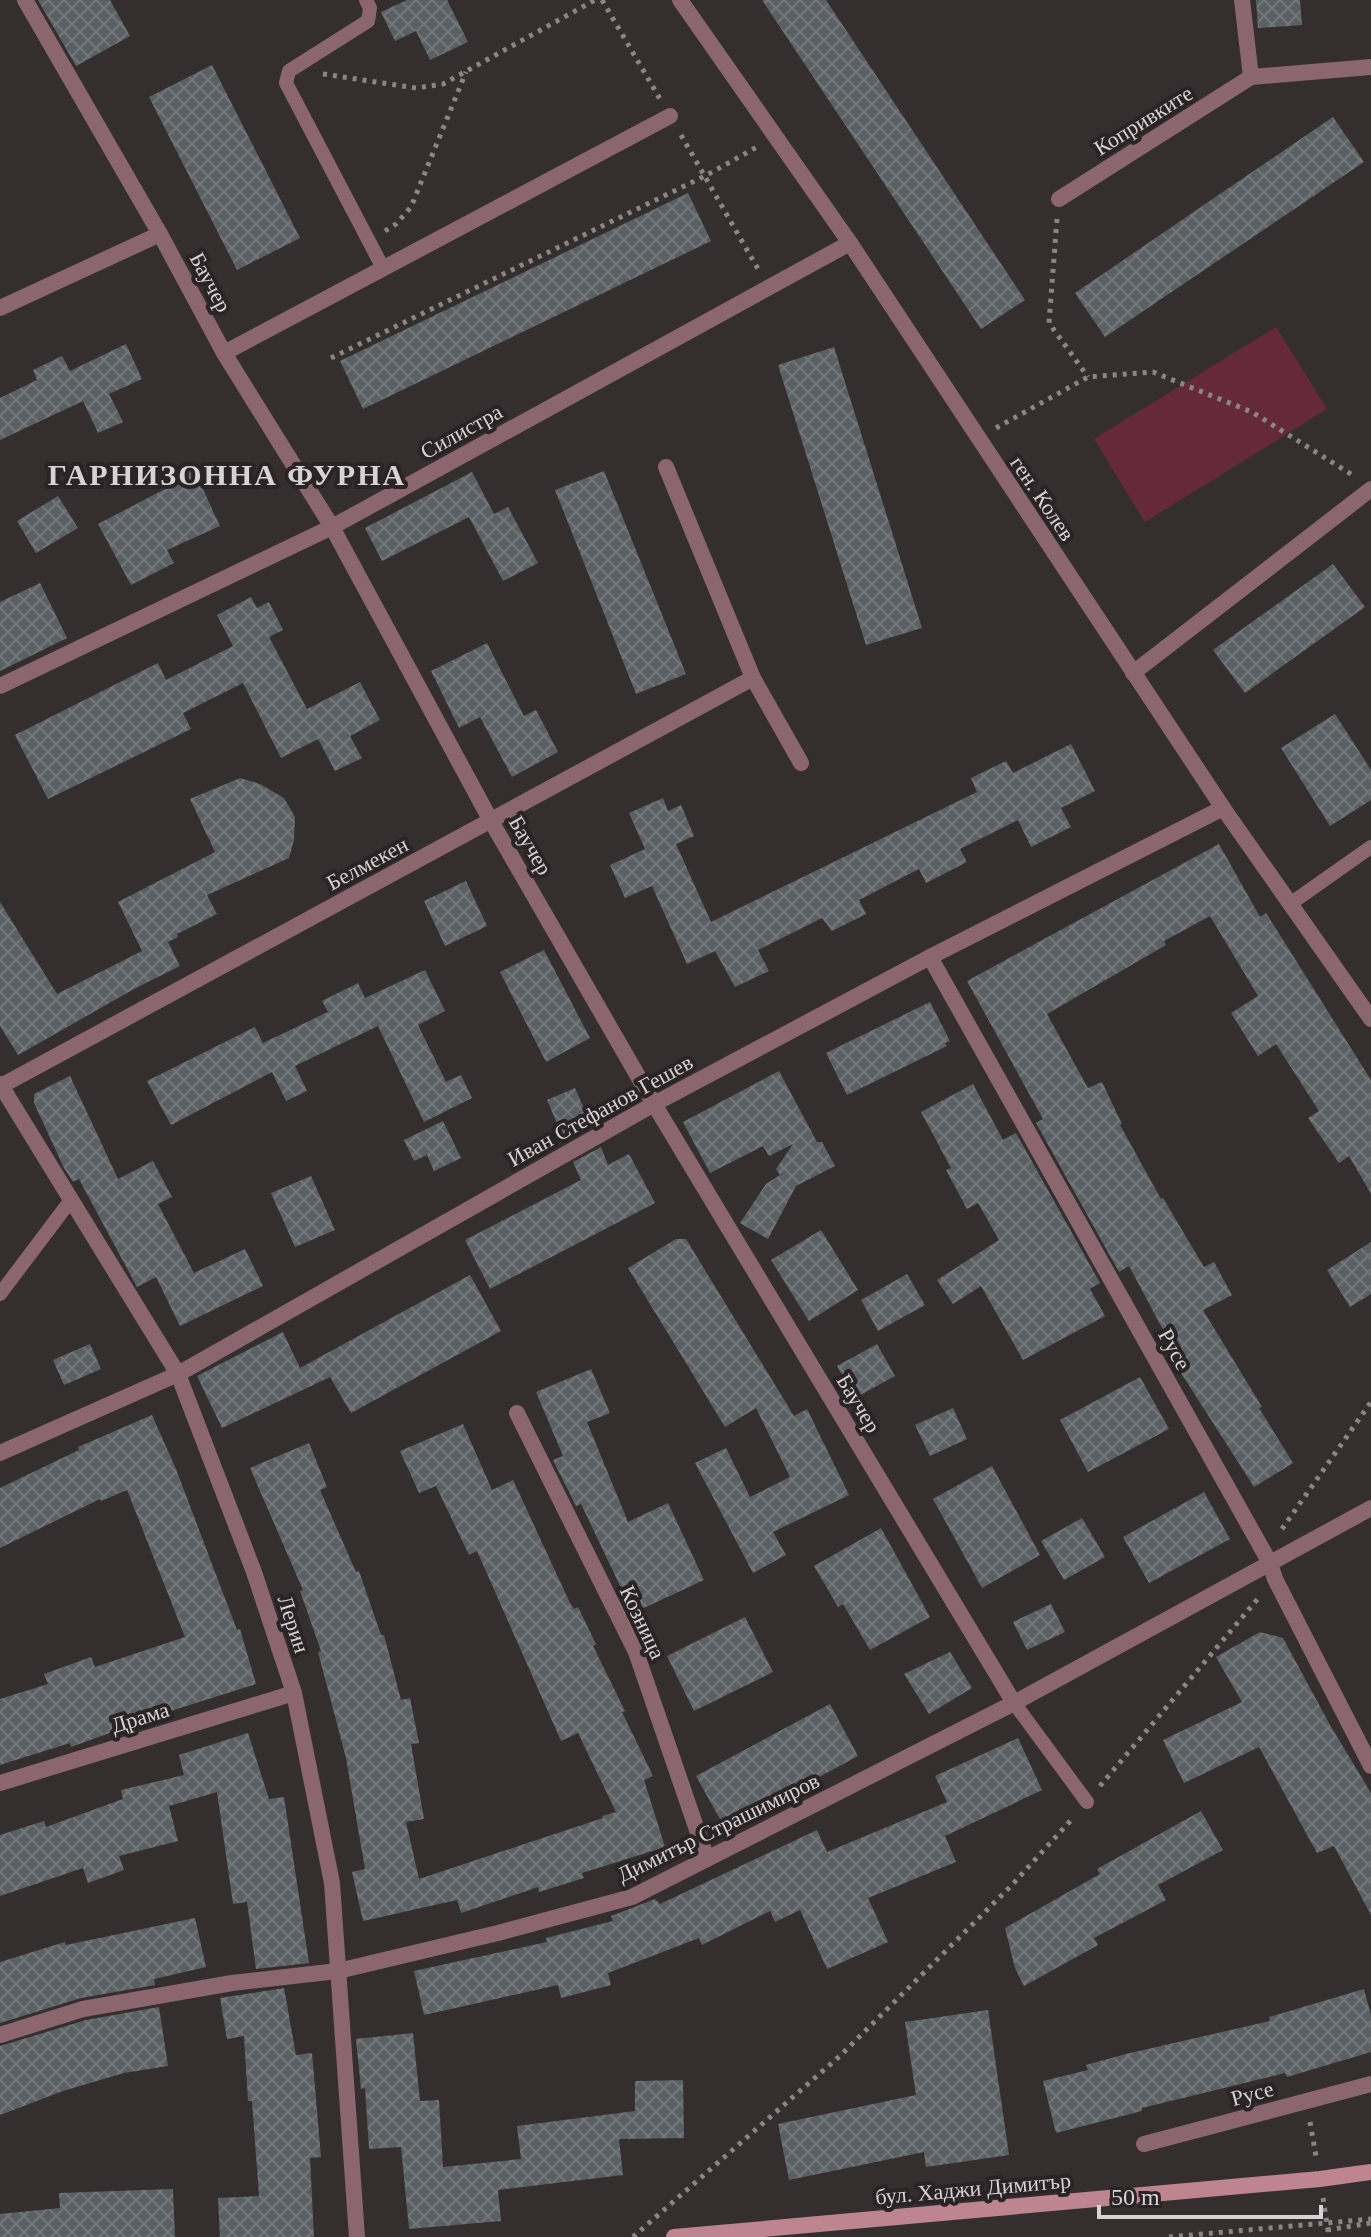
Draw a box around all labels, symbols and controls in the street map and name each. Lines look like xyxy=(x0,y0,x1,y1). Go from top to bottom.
street label: Копривките xyxy=(1089,80,1197,161)
street label: Баучер xyxy=(184,248,237,316)
street label: Силистра xyxy=(416,399,507,464)
street label: ген. Колев xyxy=(1005,451,1080,545)
district label: ГАРНИЗОННА ФУРНА xyxy=(48,458,406,491)
street label: Баучер xyxy=(504,811,557,879)
street label: Белмекен xyxy=(322,831,412,895)
street label: Иван Стефанов Гешев xyxy=(503,1049,697,1172)
street label: Русе xyxy=(1153,1324,1196,1374)
street label: Баучер xyxy=(831,1369,886,1437)
street label: Козница xyxy=(615,1581,671,1663)
street label: Лерин xyxy=(273,1592,315,1656)
street label: Драма xyxy=(108,1697,172,1738)
street label: Димитър Страшимиров xyxy=(613,1768,823,1887)
street label: Русе xyxy=(1228,2076,1276,2111)
street label: бул. Хаджи Димитър xyxy=(874,2167,1072,2209)
scale bar xyxy=(1099,2169,1321,2219)
text: 50 m xyxy=(1111,2184,1160,2210)

